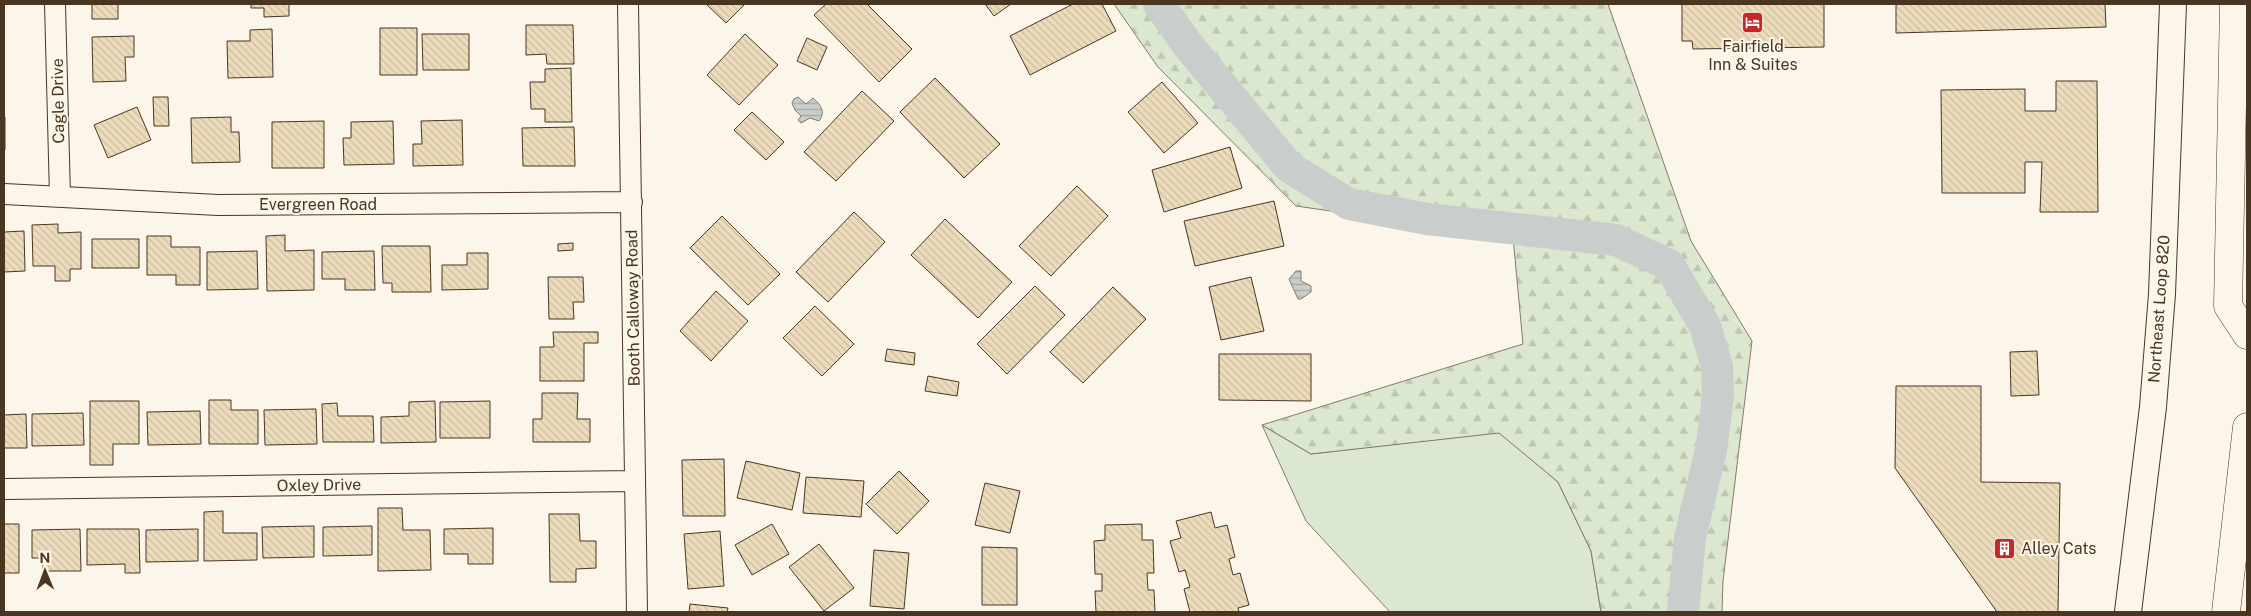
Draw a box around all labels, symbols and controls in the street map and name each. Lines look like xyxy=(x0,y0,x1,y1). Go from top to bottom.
hotel icon: Fairfield Inn & Suites xyxy=(1741,10,1765,34)
place label: Fairfield Inn & Suites xyxy=(1708,37,1798,74)
street label: Cagle Drive xyxy=(48,58,68,144)
street label: Evergreen Road xyxy=(259,195,377,214)
street label: Booth Calloway Road xyxy=(622,229,644,387)
street label: Northeast Loop 820 xyxy=(2144,234,2174,384)
street label: Oxley Drive xyxy=(277,475,361,495)
building icon: Alley Cats xyxy=(1993,536,2017,560)
place label: Alley Cats xyxy=(2021,539,2096,558)
north arrow xyxy=(20,546,70,596)
text: N xyxy=(39,550,50,566)

